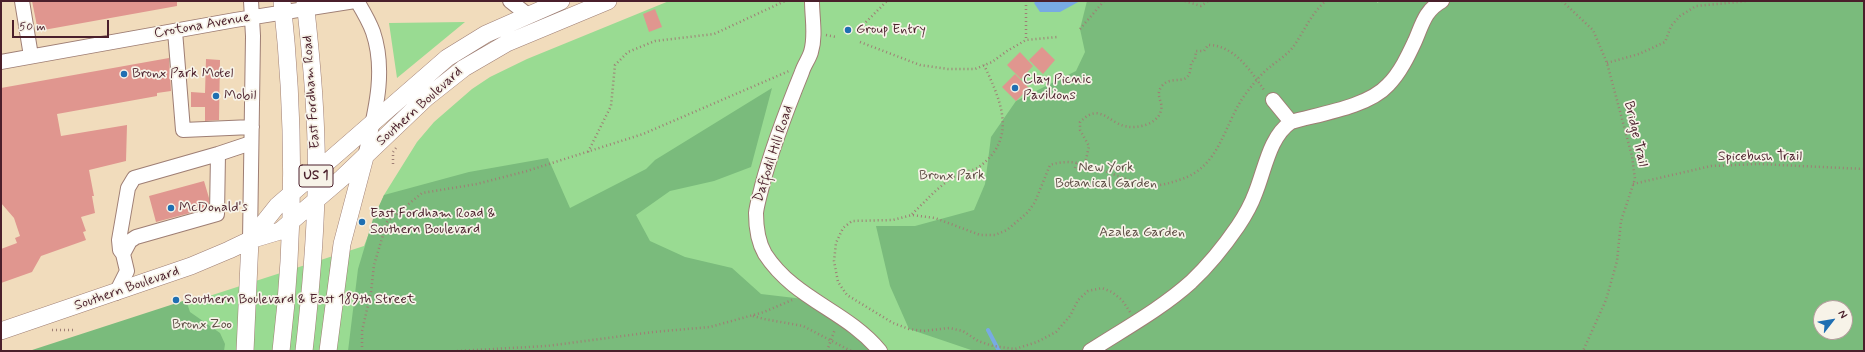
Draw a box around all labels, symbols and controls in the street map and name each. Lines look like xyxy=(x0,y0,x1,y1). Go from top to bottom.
street label: Crotona Avenue xyxy=(153,9,251,43)
scale bar xyxy=(14,12,111,38)
text: 50 m xyxy=(19,19,46,35)
place label: Group Entry xyxy=(856,22,926,38)
marker: Group Entry xyxy=(843,25,853,35)
street label: East Fordham Road xyxy=(300,35,324,149)
street label: Southern Boulevard xyxy=(373,64,467,150)
place label: Bronx Park Motel xyxy=(132,66,233,82)
marker: Bronx Park Motel xyxy=(119,69,129,79)
place label: Clay Picnic Pavilions xyxy=(1023,72,1091,104)
marker: Clay Picnic Pavilions xyxy=(1010,83,1020,93)
place label: Mobil xyxy=(224,88,256,104)
marker: Mobil xyxy=(211,91,221,101)
street label: Bridge Trail xyxy=(1619,100,1651,168)
street label: Daffodil Hill Road xyxy=(750,104,798,204)
street label: Spicebush Trail xyxy=(1718,149,1802,165)
park label: New York Botanical Garden xyxy=(1055,160,1157,192)
road number: US 1 xyxy=(299,165,333,187)
park label: Bronx Park xyxy=(919,168,985,184)
place label: McDonald's xyxy=(179,200,248,216)
marker: McDonald's xyxy=(166,203,176,213)
place label: East Fordham Road & Southern Boulevard xyxy=(370,206,495,238)
marker: East Fordham Road & Southern Boulevard xyxy=(357,217,367,227)
park label: Azalea Garden xyxy=(1099,225,1185,241)
street label: Southern Boulevard xyxy=(72,263,182,315)
place label: Southern Boulevard & East 189th Street xyxy=(184,292,415,308)
marker: Southern Boulevard & East 189th Street xyxy=(171,295,181,305)
north arrow xyxy=(1813,300,1853,340)
text: N xyxy=(1835,308,1850,321)
park label: Bronx Zoo xyxy=(172,317,232,333)

